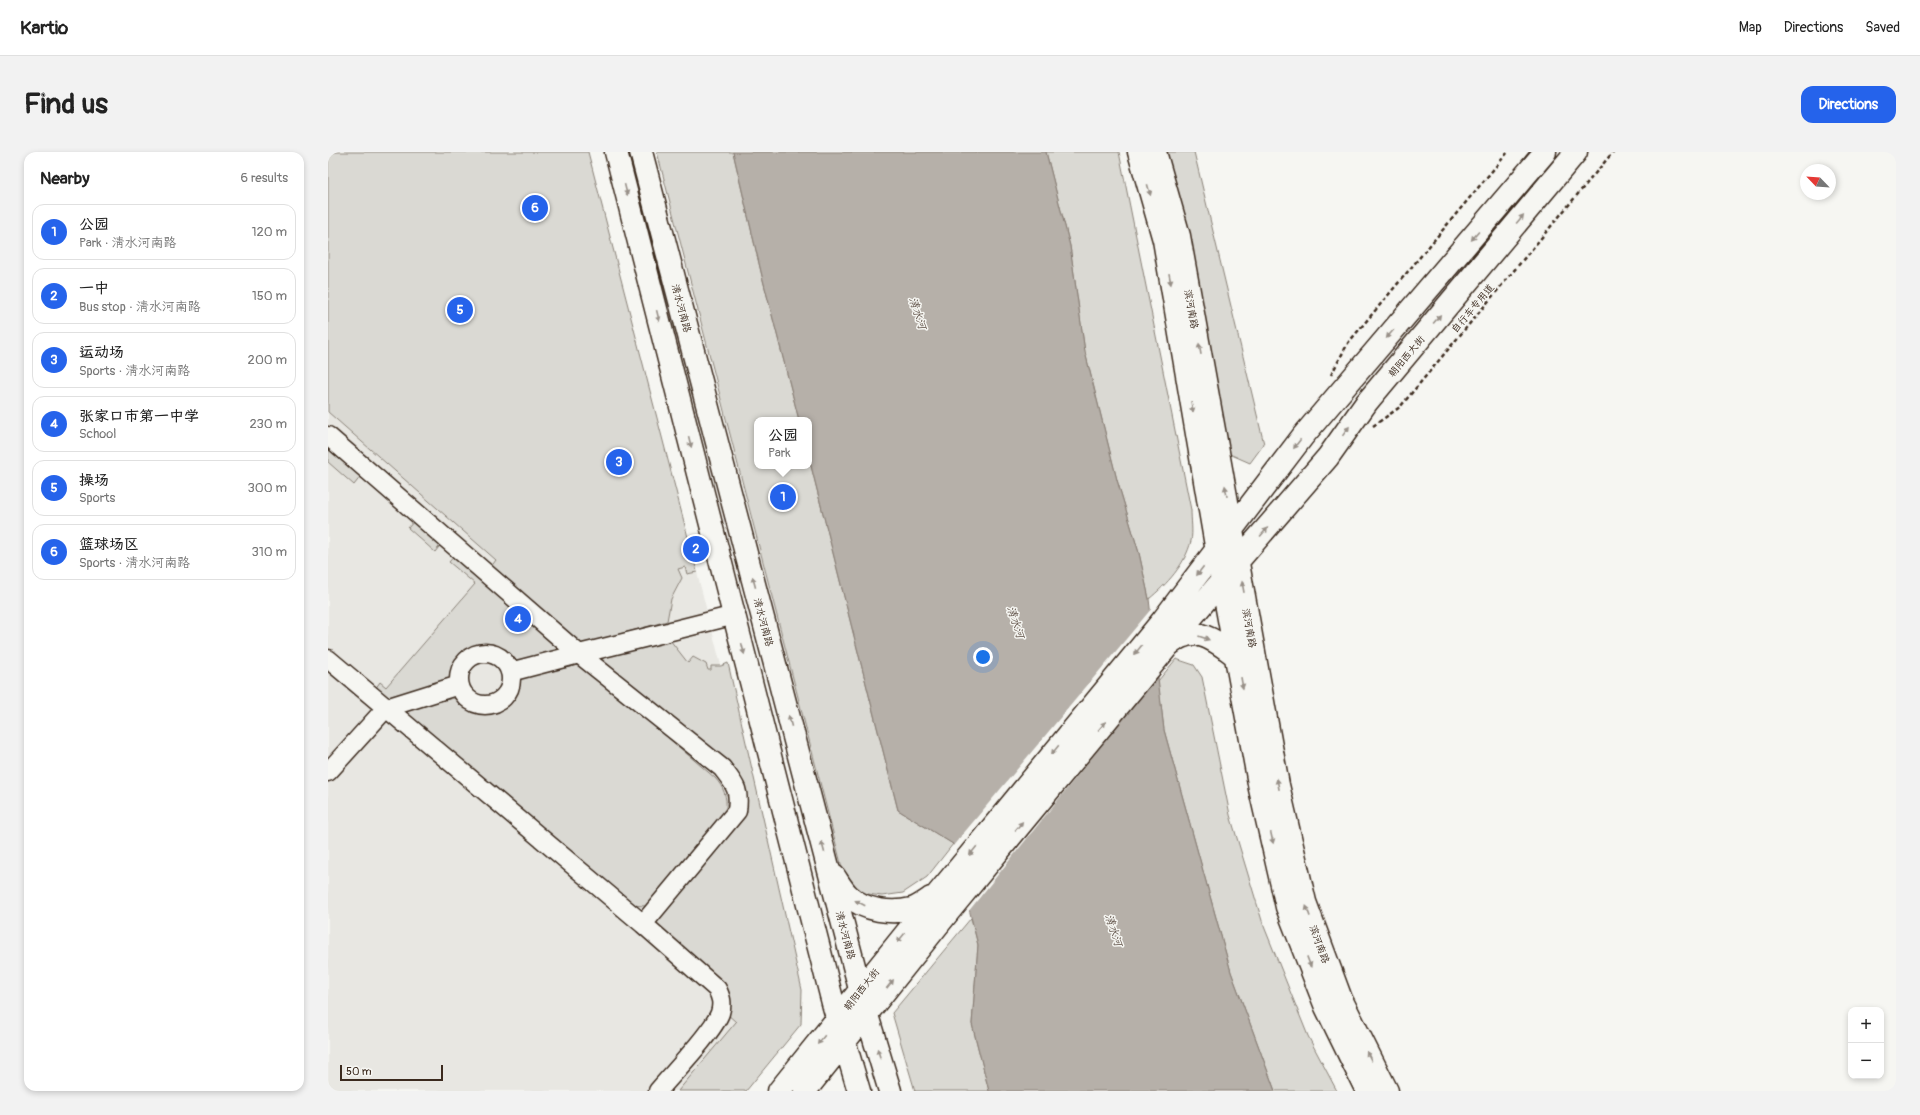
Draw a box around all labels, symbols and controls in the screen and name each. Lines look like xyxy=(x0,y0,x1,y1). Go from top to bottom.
text: Kartio xyxy=(20,16,68,40)
text: Map xyxy=(1739,19,1762,36)
text: Directions xyxy=(1784,19,1843,36)
text: Saved xyxy=(1865,19,1900,36)
button: Directions xyxy=(1801,86,1896,123)
text: Find us xyxy=(24,87,108,122)
north arrow xyxy=(1800,164,1836,200)
text: Nearby xyxy=(40,168,89,189)
text: 6 results xyxy=(241,170,288,186)
one-way arrow xyxy=(623,184,629,196)
one-way arrow xyxy=(1146,184,1152,196)
pin: 6 xyxy=(522,193,548,223)
one-way arrow xyxy=(1515,214,1524,225)
text: 公园 xyxy=(79,215,109,234)
text: 1 xyxy=(51,224,57,240)
text: 120 m xyxy=(251,224,287,240)
one-way arrow xyxy=(1470,230,1479,241)
text: Park · 清水河南路 xyxy=(79,235,177,251)
one-way arrow xyxy=(1167,273,1173,285)
text: 一中 xyxy=(79,279,109,298)
street label: 自行车专用道 xyxy=(1449,282,1497,335)
street label: 清水河南路 xyxy=(669,283,693,334)
text: 2 xyxy=(50,288,58,304)
text: 150 m xyxy=(252,288,287,304)
street label: 滨河南路 xyxy=(1182,288,1200,330)
pin: 5 xyxy=(447,295,473,325)
water label: 清水河 xyxy=(906,295,929,333)
text: Bus stop · 清水河南路 xyxy=(79,299,201,315)
one-way arrow xyxy=(655,310,661,322)
one-way arrow xyxy=(1432,314,1441,324)
one-way arrow xyxy=(1386,329,1395,340)
street label: 朝阳西大街 xyxy=(1386,334,1427,380)
text: 运动场 xyxy=(79,343,124,362)
one-way arrow xyxy=(1196,343,1202,356)
text: 3 xyxy=(50,352,58,368)
text: 200 m xyxy=(248,352,287,368)
text: Sports · 清水河南路 xyxy=(79,363,190,379)
one-way arrow xyxy=(1190,401,1196,413)
text: 张家口市第一中学 xyxy=(79,407,199,426)
text: 4 xyxy=(50,416,58,432)
text: 230 m xyxy=(250,416,287,432)
popup xyxy=(754,417,812,469)
text: School xyxy=(79,426,116,442)
text: 公园 xyxy=(768,426,798,445)
one-way arrow xyxy=(1342,426,1351,437)
one-way arrow xyxy=(688,435,694,448)
one-way arrow xyxy=(1293,439,1301,449)
text: Park xyxy=(768,445,791,461)
pin: 3 xyxy=(606,447,632,477)
text: 操场 xyxy=(79,471,109,490)
text: 5 xyxy=(50,480,58,496)
text: 300 m xyxy=(248,480,287,496)
pin: 1 xyxy=(770,482,796,512)
one-way arrow xyxy=(1222,485,1228,497)
text: Sports xyxy=(79,490,115,506)
one-way arrow xyxy=(1259,526,1268,537)
pin: 2 xyxy=(683,534,709,564)
text: 篮球场区 xyxy=(79,535,139,554)
text: 6 xyxy=(50,544,58,560)
text: 310 m xyxy=(251,544,287,560)
text: Sports · 清水河南路 xyxy=(79,555,190,571)
one-way arrow xyxy=(1196,566,1204,576)
one-way arrow xyxy=(751,576,757,588)
one-way arrow xyxy=(1240,581,1246,594)
street label: 清水河南路 xyxy=(751,597,775,648)
pin: 4 xyxy=(505,604,531,634)
water label: 清水河 xyxy=(1004,604,1027,642)
street label: 滨河南路 xyxy=(1240,607,1258,649)
one-way arrow xyxy=(1199,635,1211,641)
one-way arrow xyxy=(741,643,747,655)
one-way arrow xyxy=(1133,644,1142,655)
your location xyxy=(973,647,993,667)
one-way arrow xyxy=(1239,677,1245,689)
one-way arrow xyxy=(787,715,793,728)
one-way arrow xyxy=(1097,721,1106,731)
one-way arrow xyxy=(1051,745,1060,756)
one-way arrow xyxy=(1275,778,1281,790)
one-way arrow xyxy=(1015,821,1023,832)
one-way arrow xyxy=(1269,832,1275,844)
one-way arrow xyxy=(820,841,826,853)
one-way arrow xyxy=(969,845,977,856)
one-way arrow xyxy=(854,899,866,906)
one-way arrow xyxy=(1304,904,1310,916)
street label: 清水河南路 xyxy=(833,910,857,961)
water label: 清水河 xyxy=(1102,912,1125,950)
street label: 滨河南路 xyxy=(1307,923,1332,965)
one-way arrow xyxy=(897,933,906,944)
one-way arrow xyxy=(1306,957,1312,968)
street label: 朝阳西大街 xyxy=(842,966,882,1013)
one-way arrow xyxy=(885,978,894,989)
map controls xyxy=(1848,1007,1884,1079)
button: + xyxy=(1848,1007,1884,1043)
one-way arrow xyxy=(816,1034,825,1045)
button: − xyxy=(1848,1043,1884,1079)
one-way arrow xyxy=(876,1047,882,1059)
one-way arrow xyxy=(1366,1050,1372,1062)
scale bar xyxy=(340,1063,443,1082)
text: 50 m xyxy=(346,1065,372,1078)

